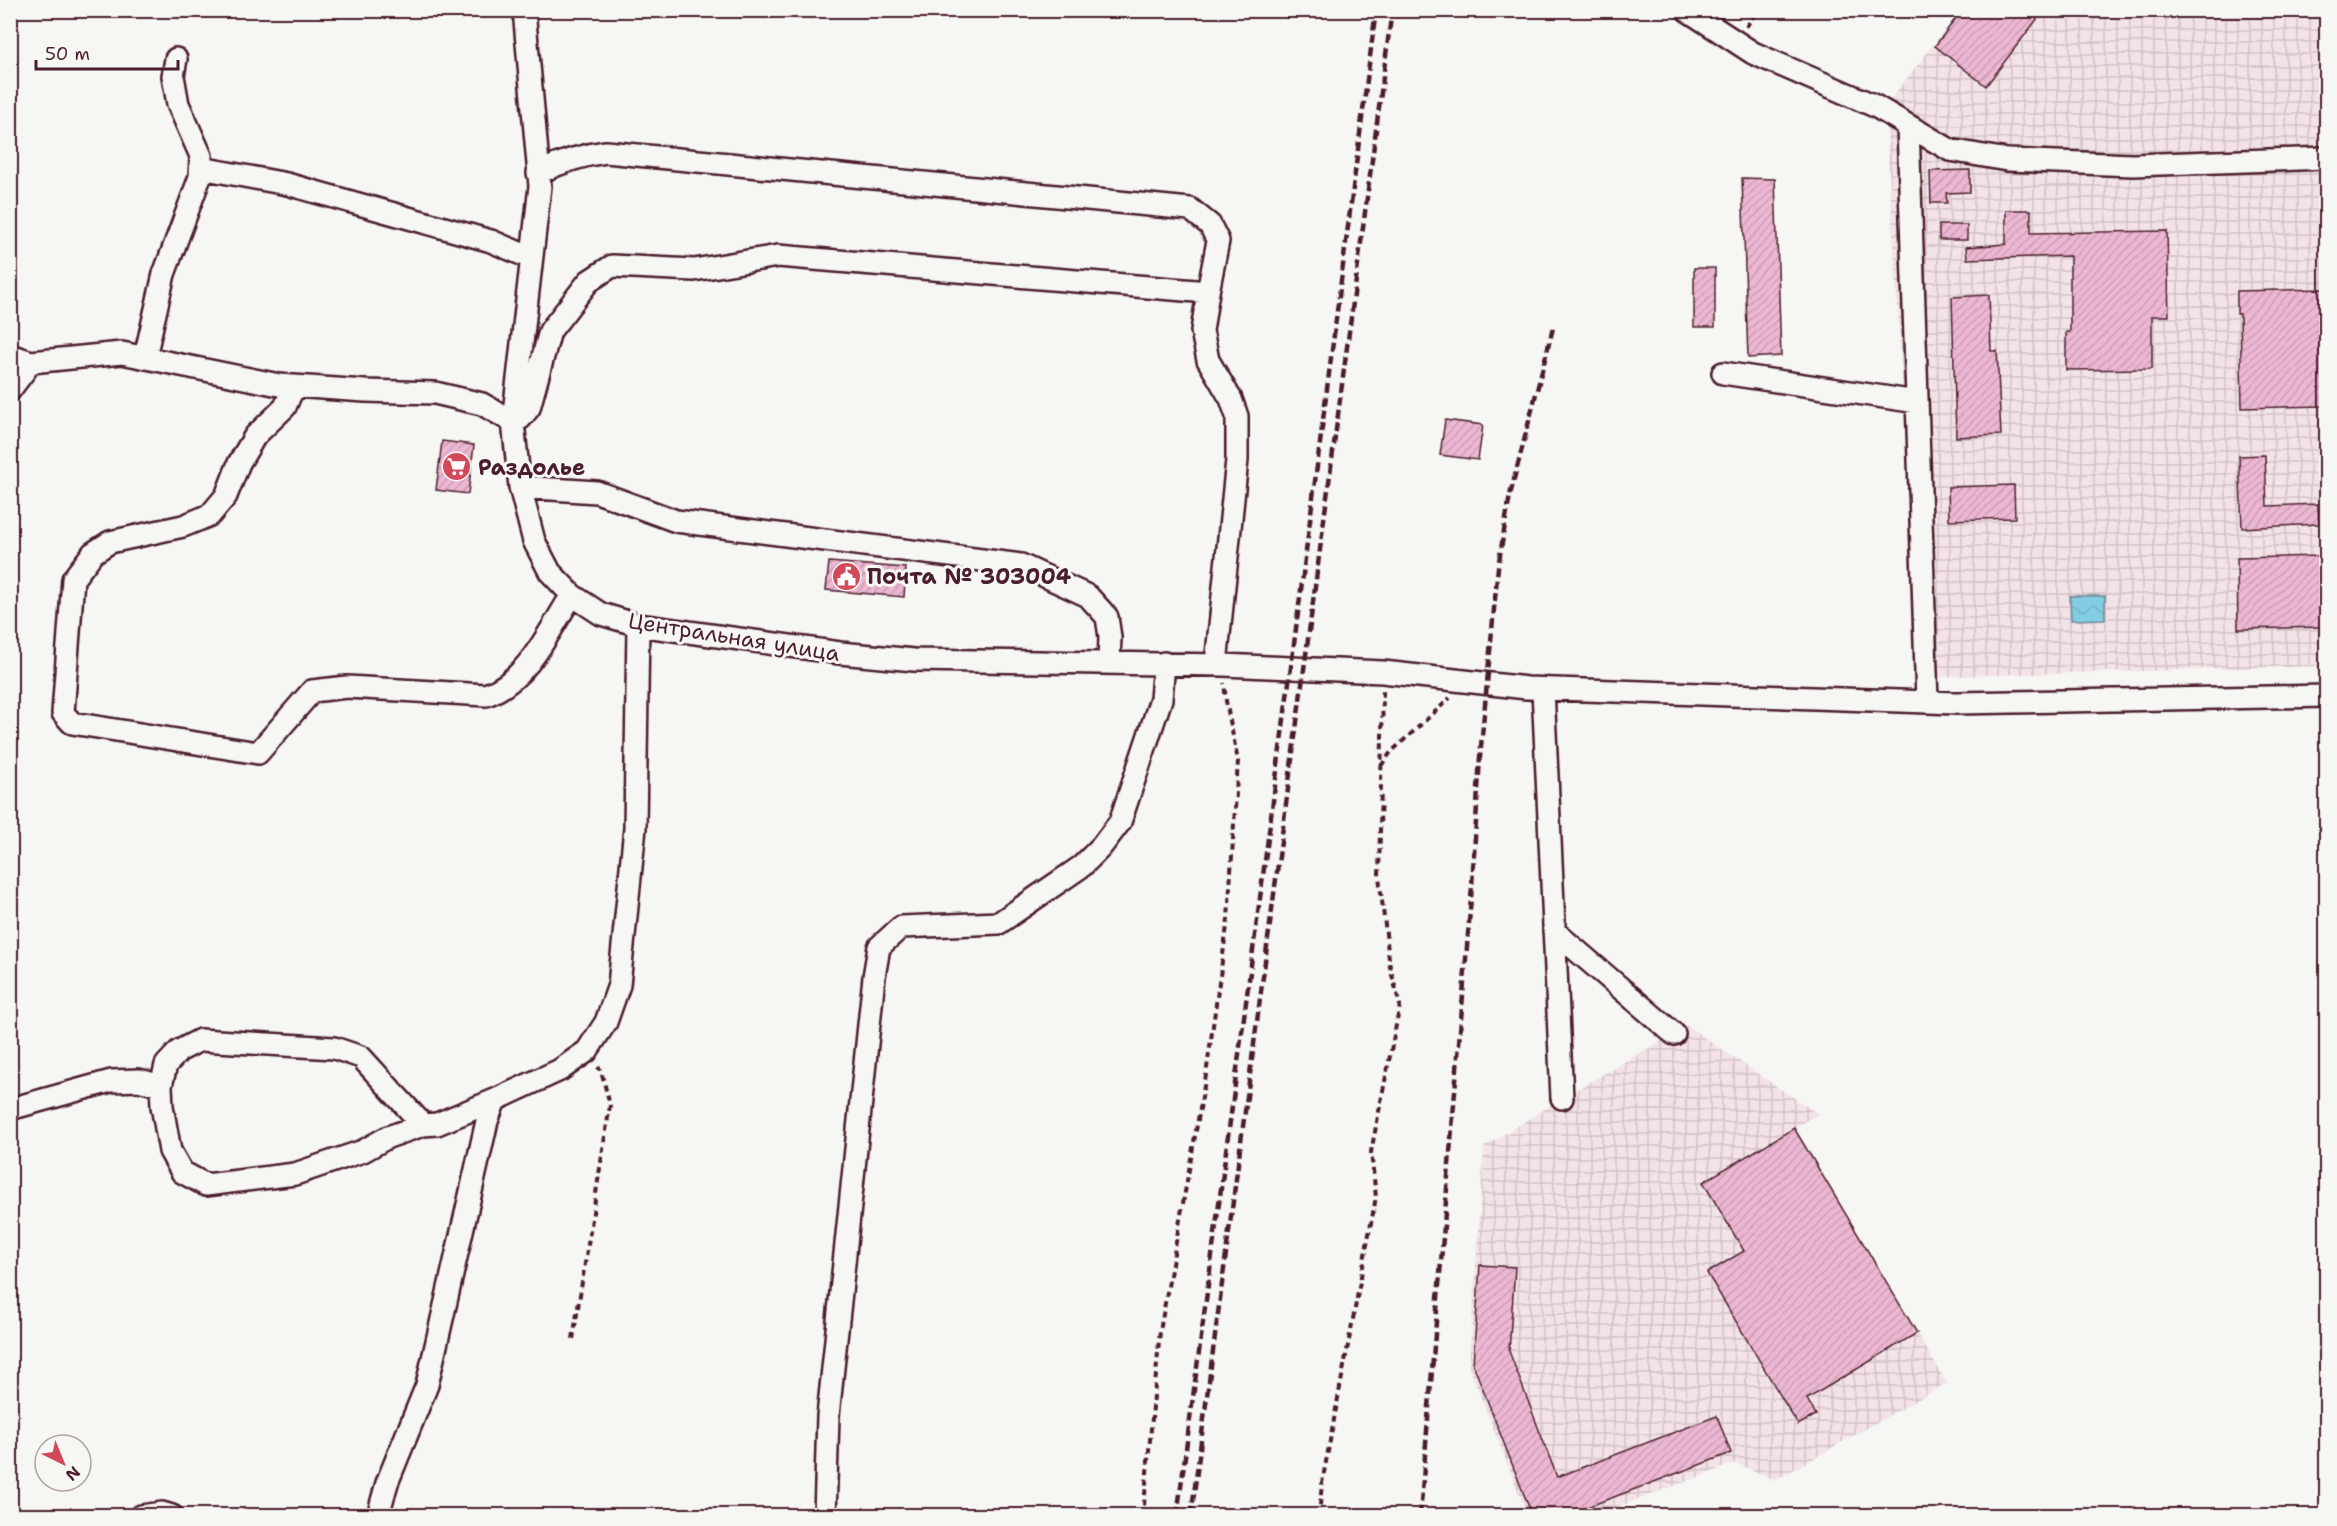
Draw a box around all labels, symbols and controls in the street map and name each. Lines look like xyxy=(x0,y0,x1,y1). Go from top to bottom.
scale bar xyxy=(36,33,178,71)
text: 50 m xyxy=(45,42,90,66)
supermarket icon: Раздолье xyxy=(441,451,473,483)
place label: Раздолье xyxy=(478,453,585,482)
public building icon: Почта № 303004 xyxy=(830,560,862,592)
place label: Почта № 303004 xyxy=(867,562,1072,591)
street label: Центральная улица xyxy=(626,606,842,668)
north arrow xyxy=(33,1433,93,1493)
text: N xyxy=(61,1462,85,1486)

